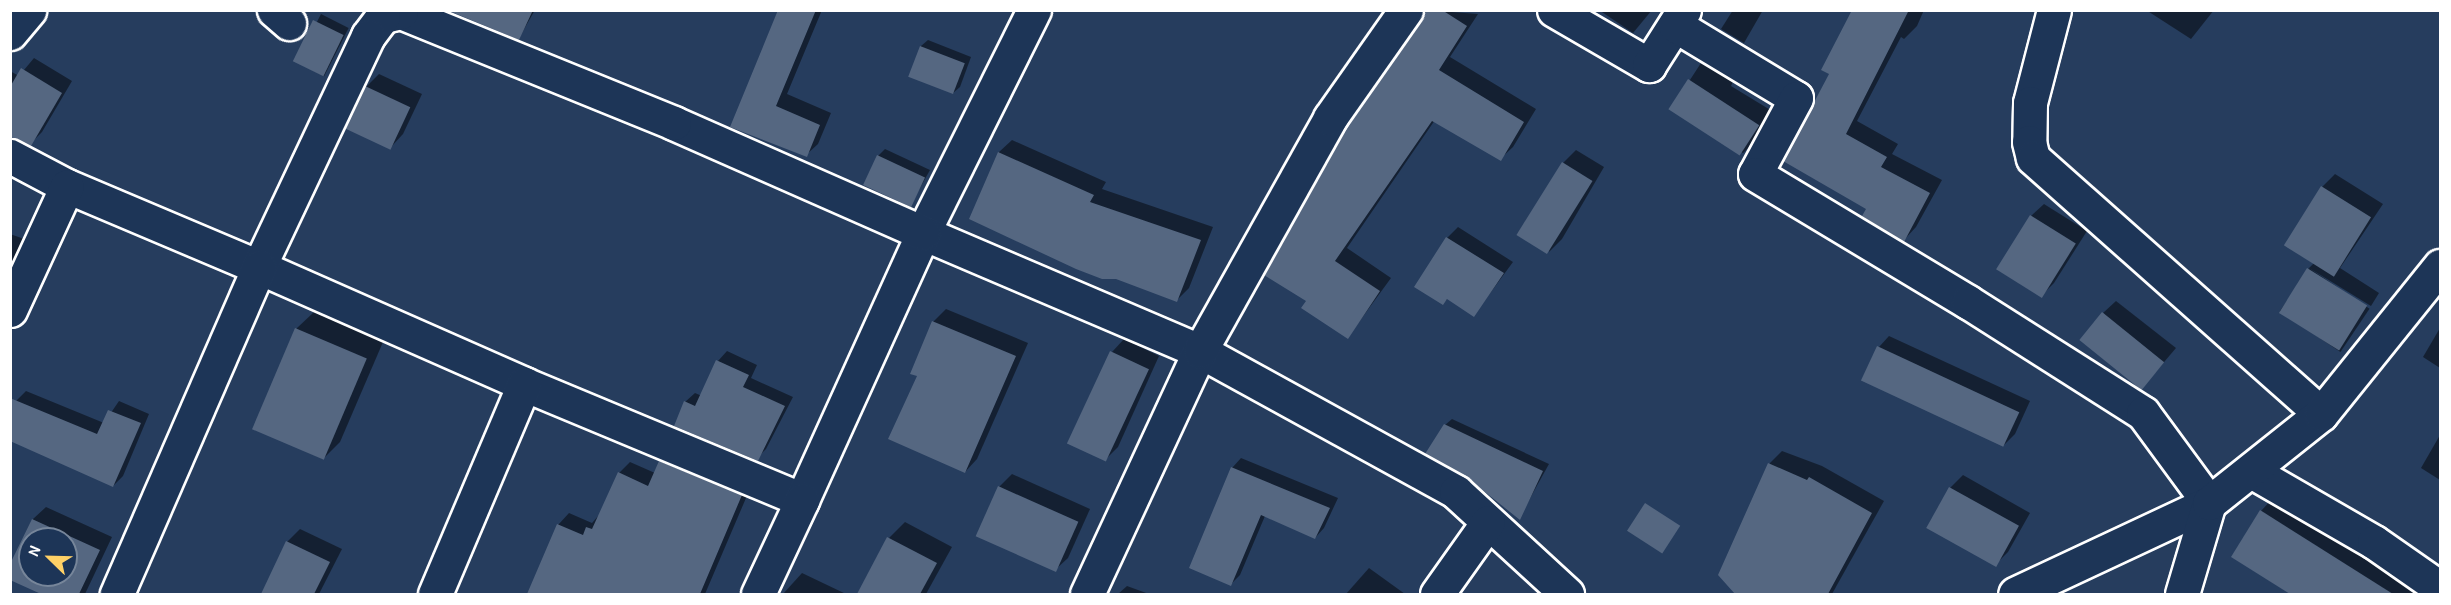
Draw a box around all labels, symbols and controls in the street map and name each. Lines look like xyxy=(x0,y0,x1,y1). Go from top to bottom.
north arrow xyxy=(18,527,78,587)
text: N xyxy=(21,543,45,559)

